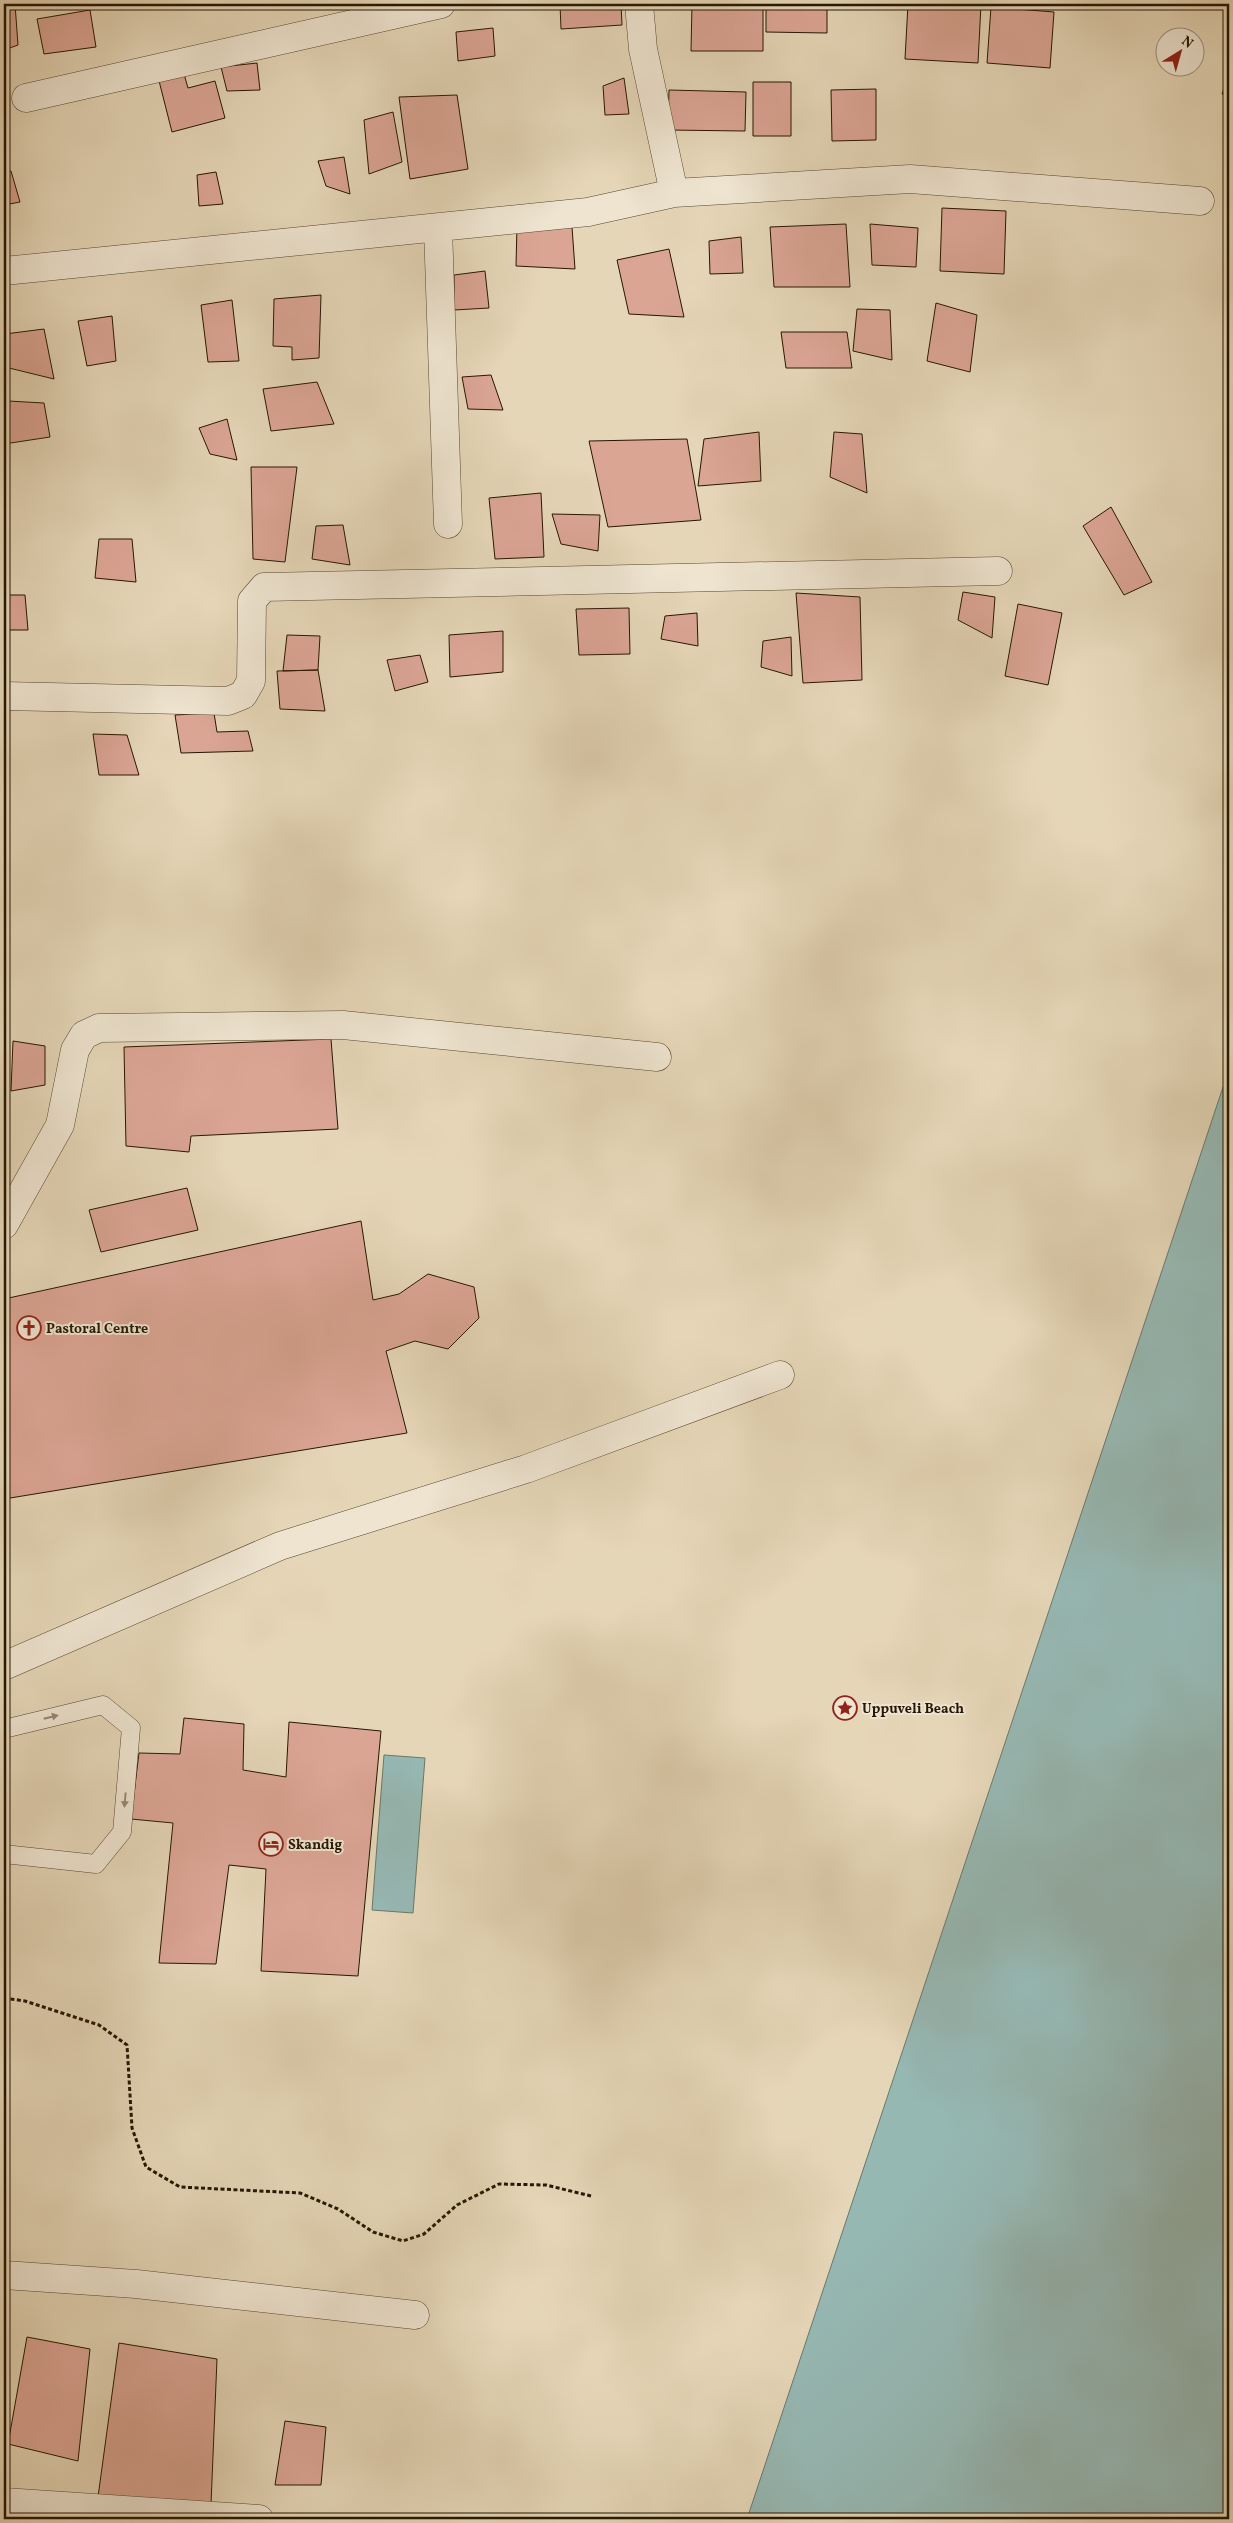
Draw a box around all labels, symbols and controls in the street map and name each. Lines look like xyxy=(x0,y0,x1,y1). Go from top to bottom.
north arrow xyxy=(1156,28,1206,78)
text: N xyxy=(1177,32,1197,53)
church icon: Pastoral Centre xyxy=(16,1315,42,1341)
place label: Pastoral Centre xyxy=(46,1320,148,1339)
place icon: Uppuveli Beach xyxy=(832,1695,858,1721)
place label: Uppuveli Beach xyxy=(862,1700,964,1719)
one-way arrow xyxy=(44,1713,59,1721)
one-way arrow xyxy=(121,1792,129,1808)
hotel icon: Skandig xyxy=(258,1831,284,1857)
place label: Skandig xyxy=(288,1836,342,1855)

